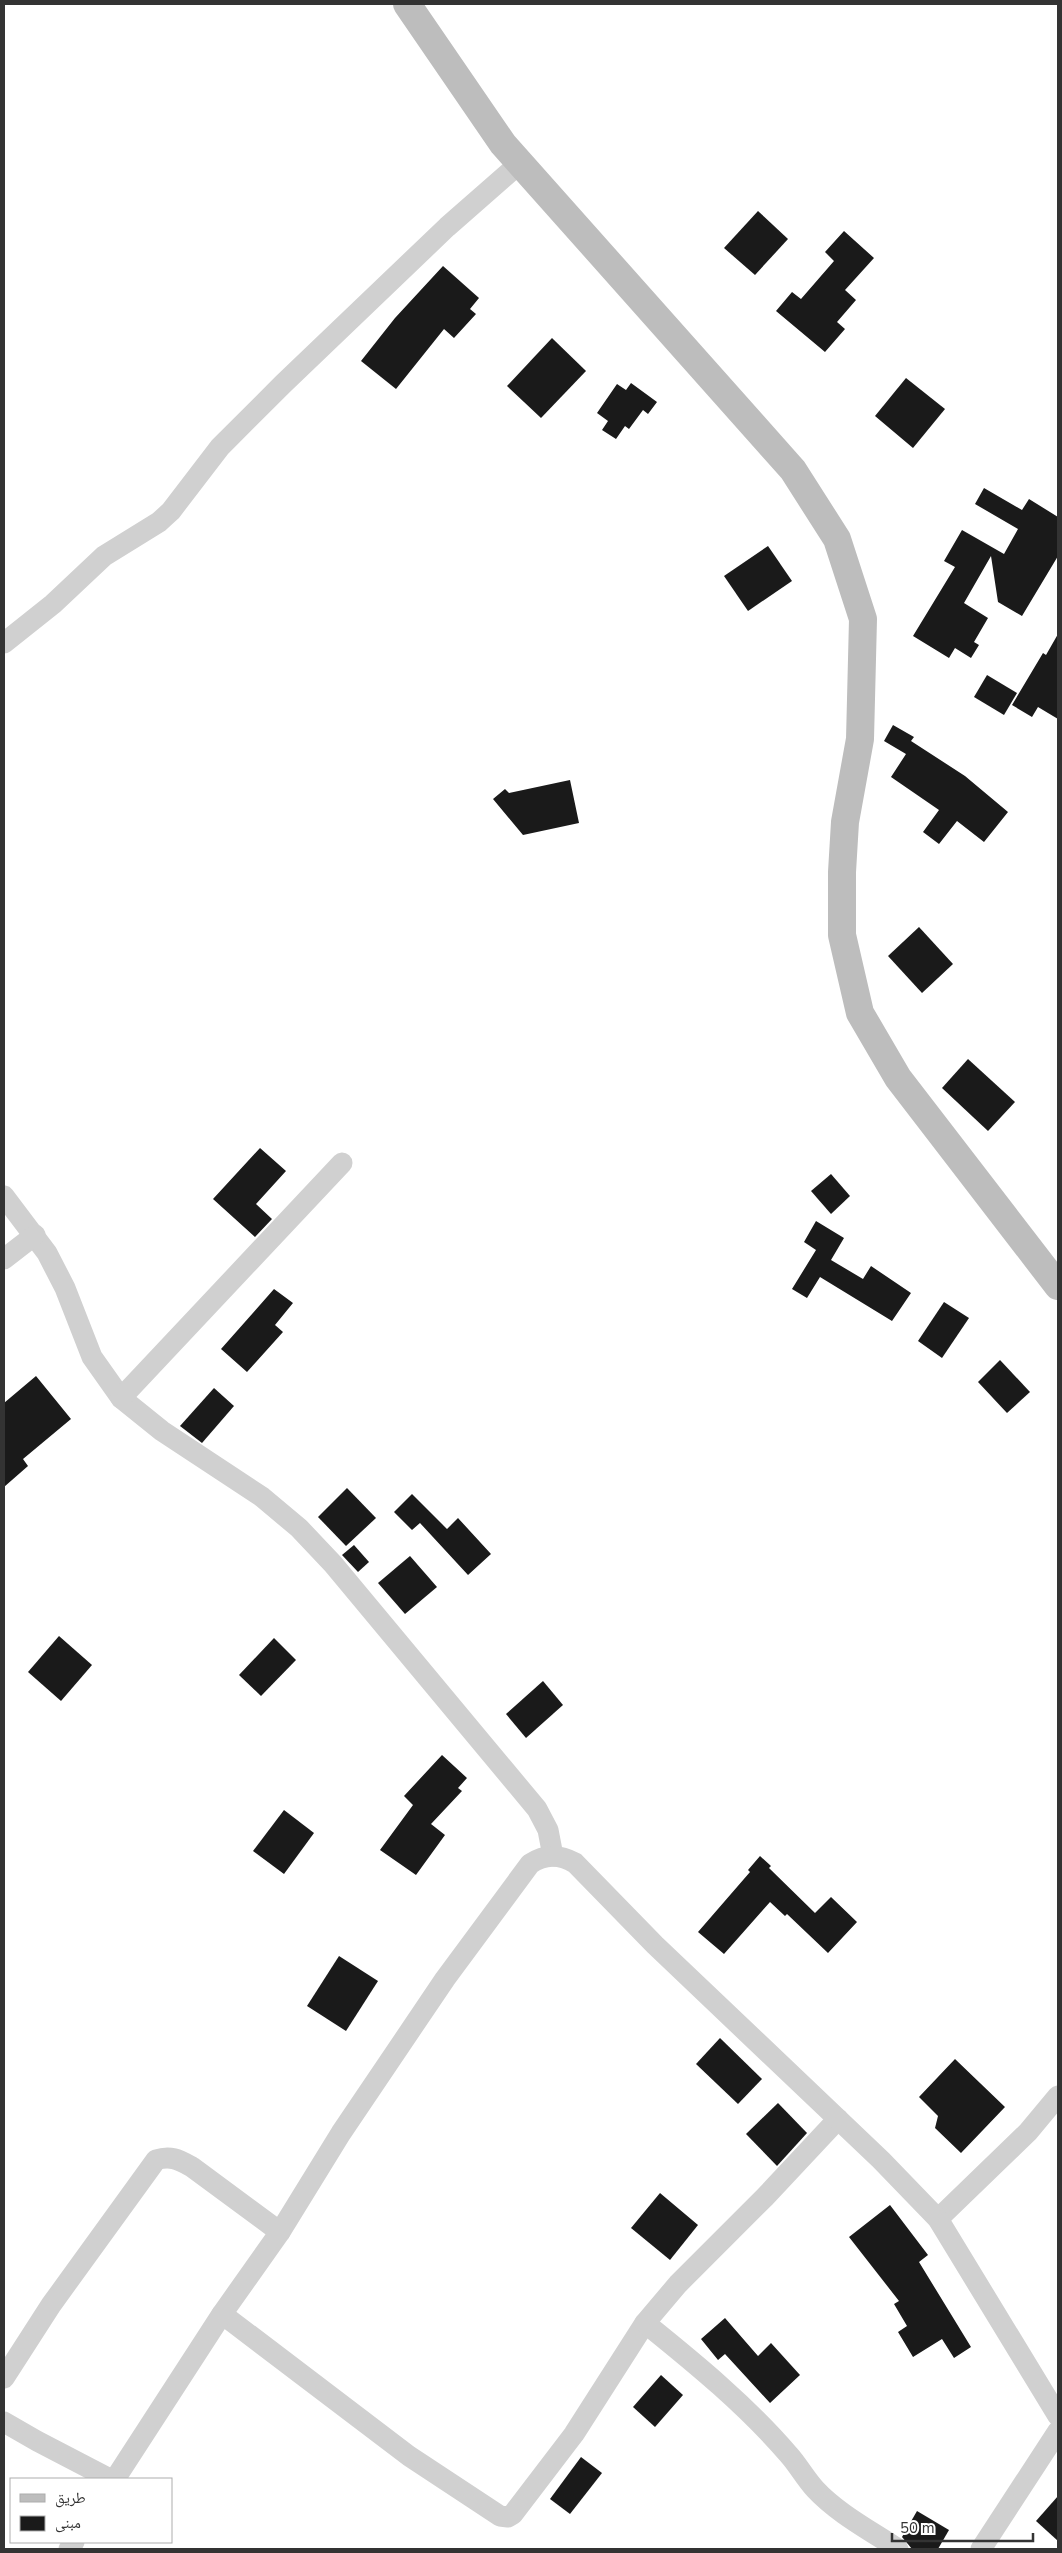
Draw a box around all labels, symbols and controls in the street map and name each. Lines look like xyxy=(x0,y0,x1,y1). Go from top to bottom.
legend xyxy=(10,2478,172,2543)
text: طريق xyxy=(55,2488,86,2508)
scale bar xyxy=(892,2510,1033,2542)
text: مبنى xyxy=(55,2513,81,2533)
text: 50 m xyxy=(900,2518,935,2538)

